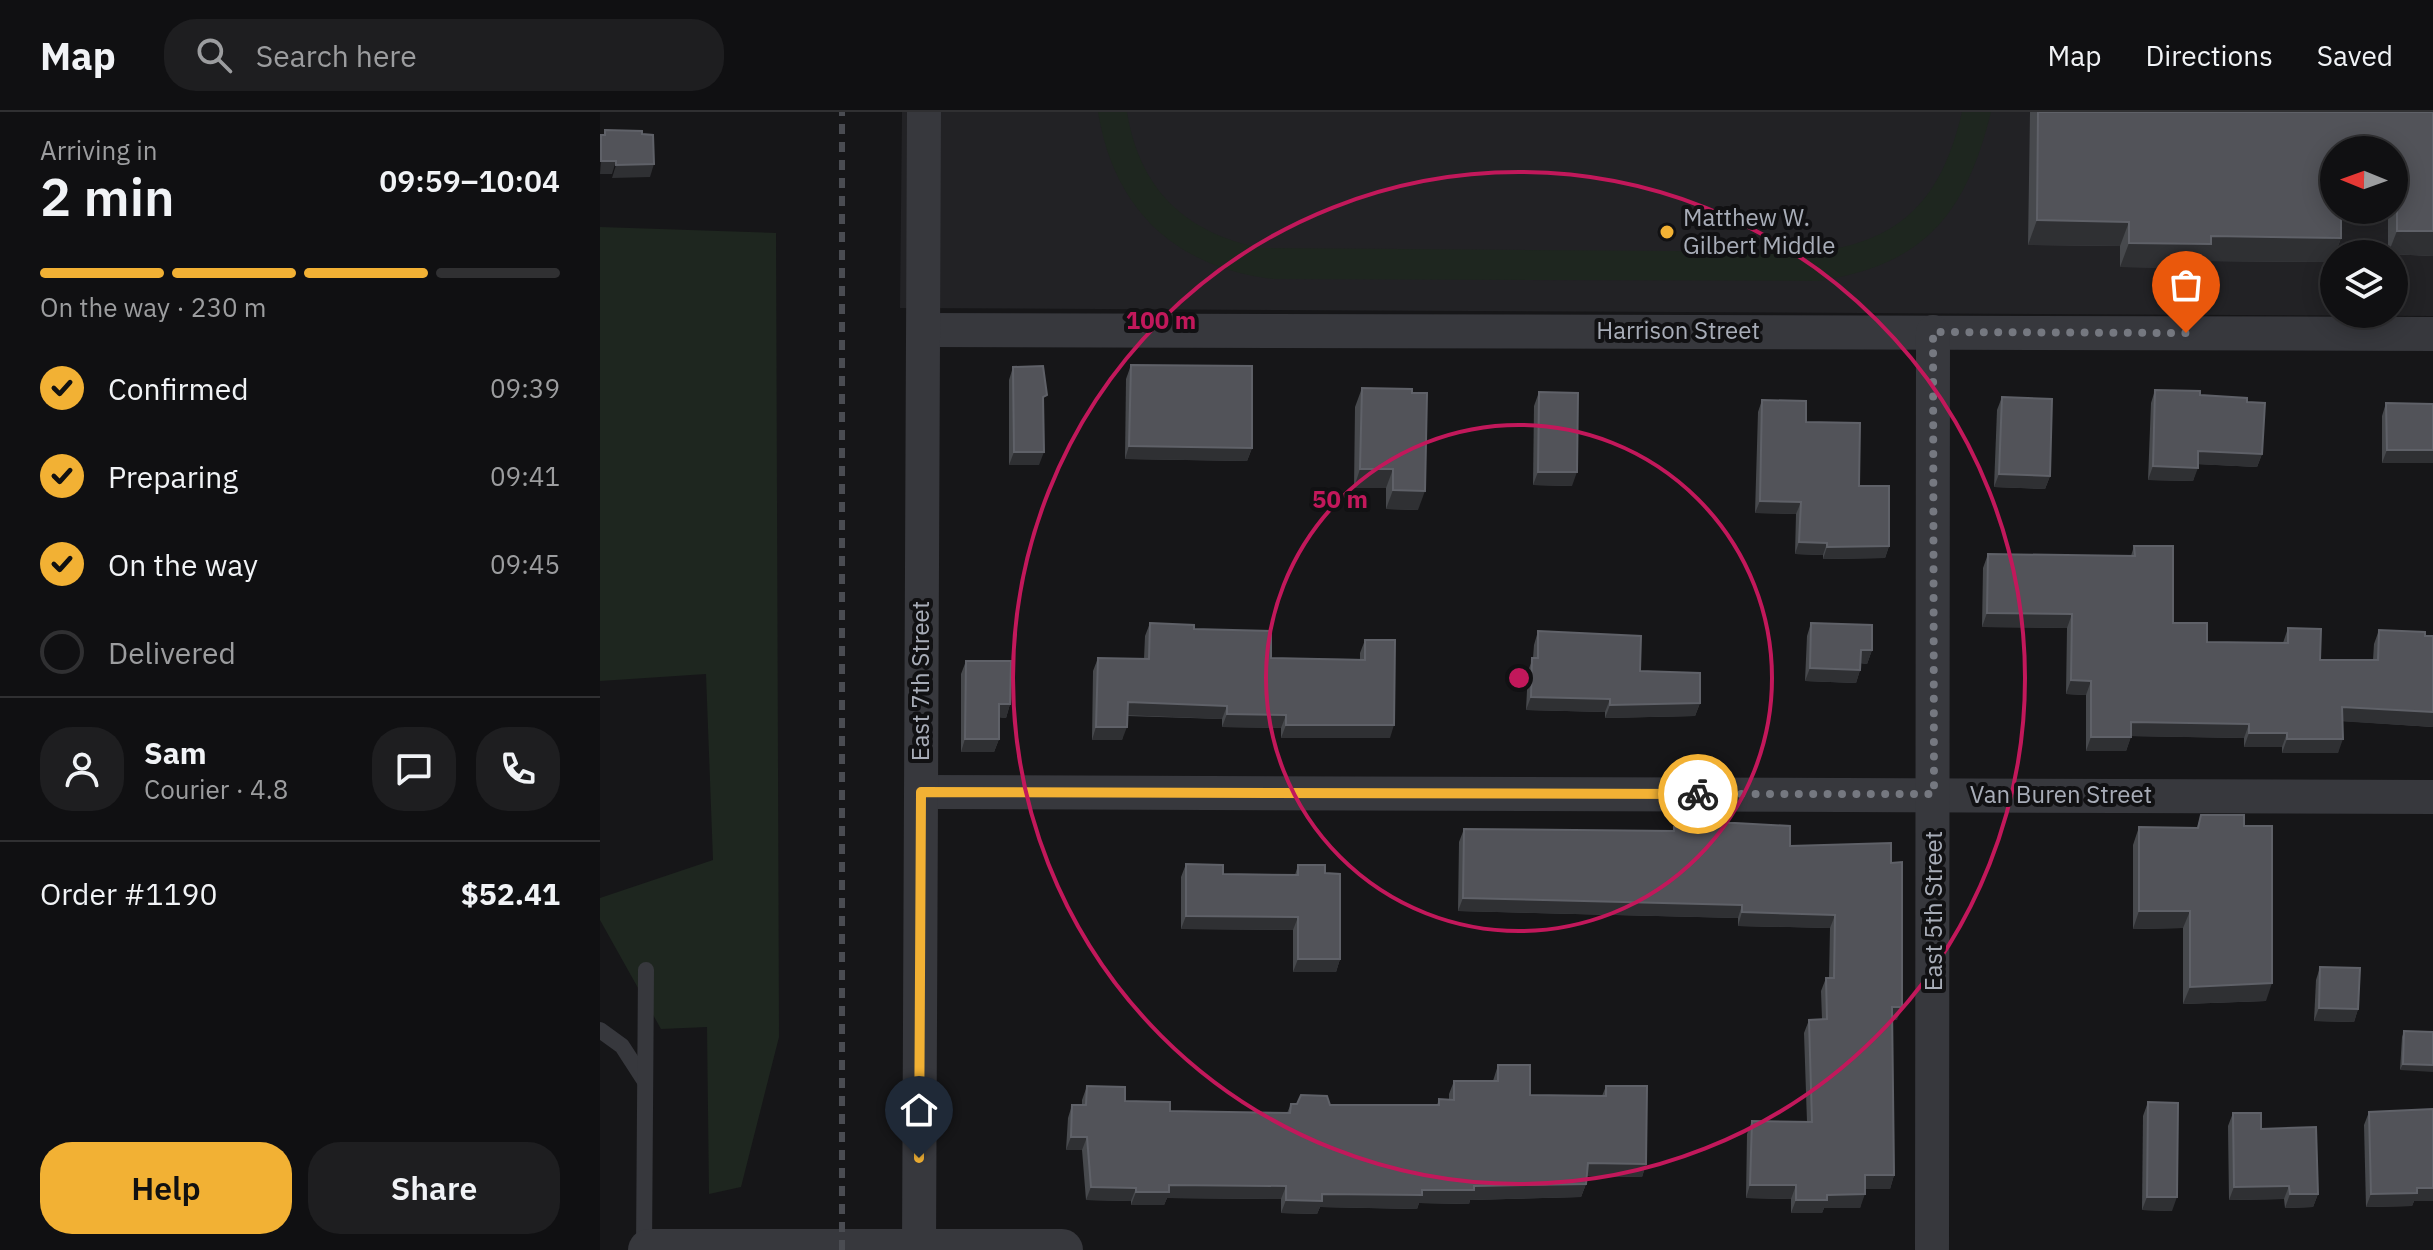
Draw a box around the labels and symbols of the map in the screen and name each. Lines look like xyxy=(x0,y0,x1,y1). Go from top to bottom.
north arrow xyxy=(2320,136,2408,224)
place label: Matthew W. Gilbert Middle xyxy=(1683,201,1835,261)
marker: Matthew W. Gilbert Middle xyxy=(1658,223,1676,241)
pin xyxy=(2152,251,2220,333)
text: 100 m xyxy=(1126,304,1196,336)
street label: Harrison Street xyxy=(1596,314,1760,346)
text: 50 m xyxy=(1312,483,1368,515)
street label: East 7th Street xyxy=(904,601,936,761)
centre of rings xyxy=(1505,664,1533,692)
courier xyxy=(1658,754,1738,834)
street label: Van Buren Street xyxy=(1970,778,2152,810)
street label: East 5th Street xyxy=(1917,831,1949,991)
pin xyxy=(885,1076,953,1158)

